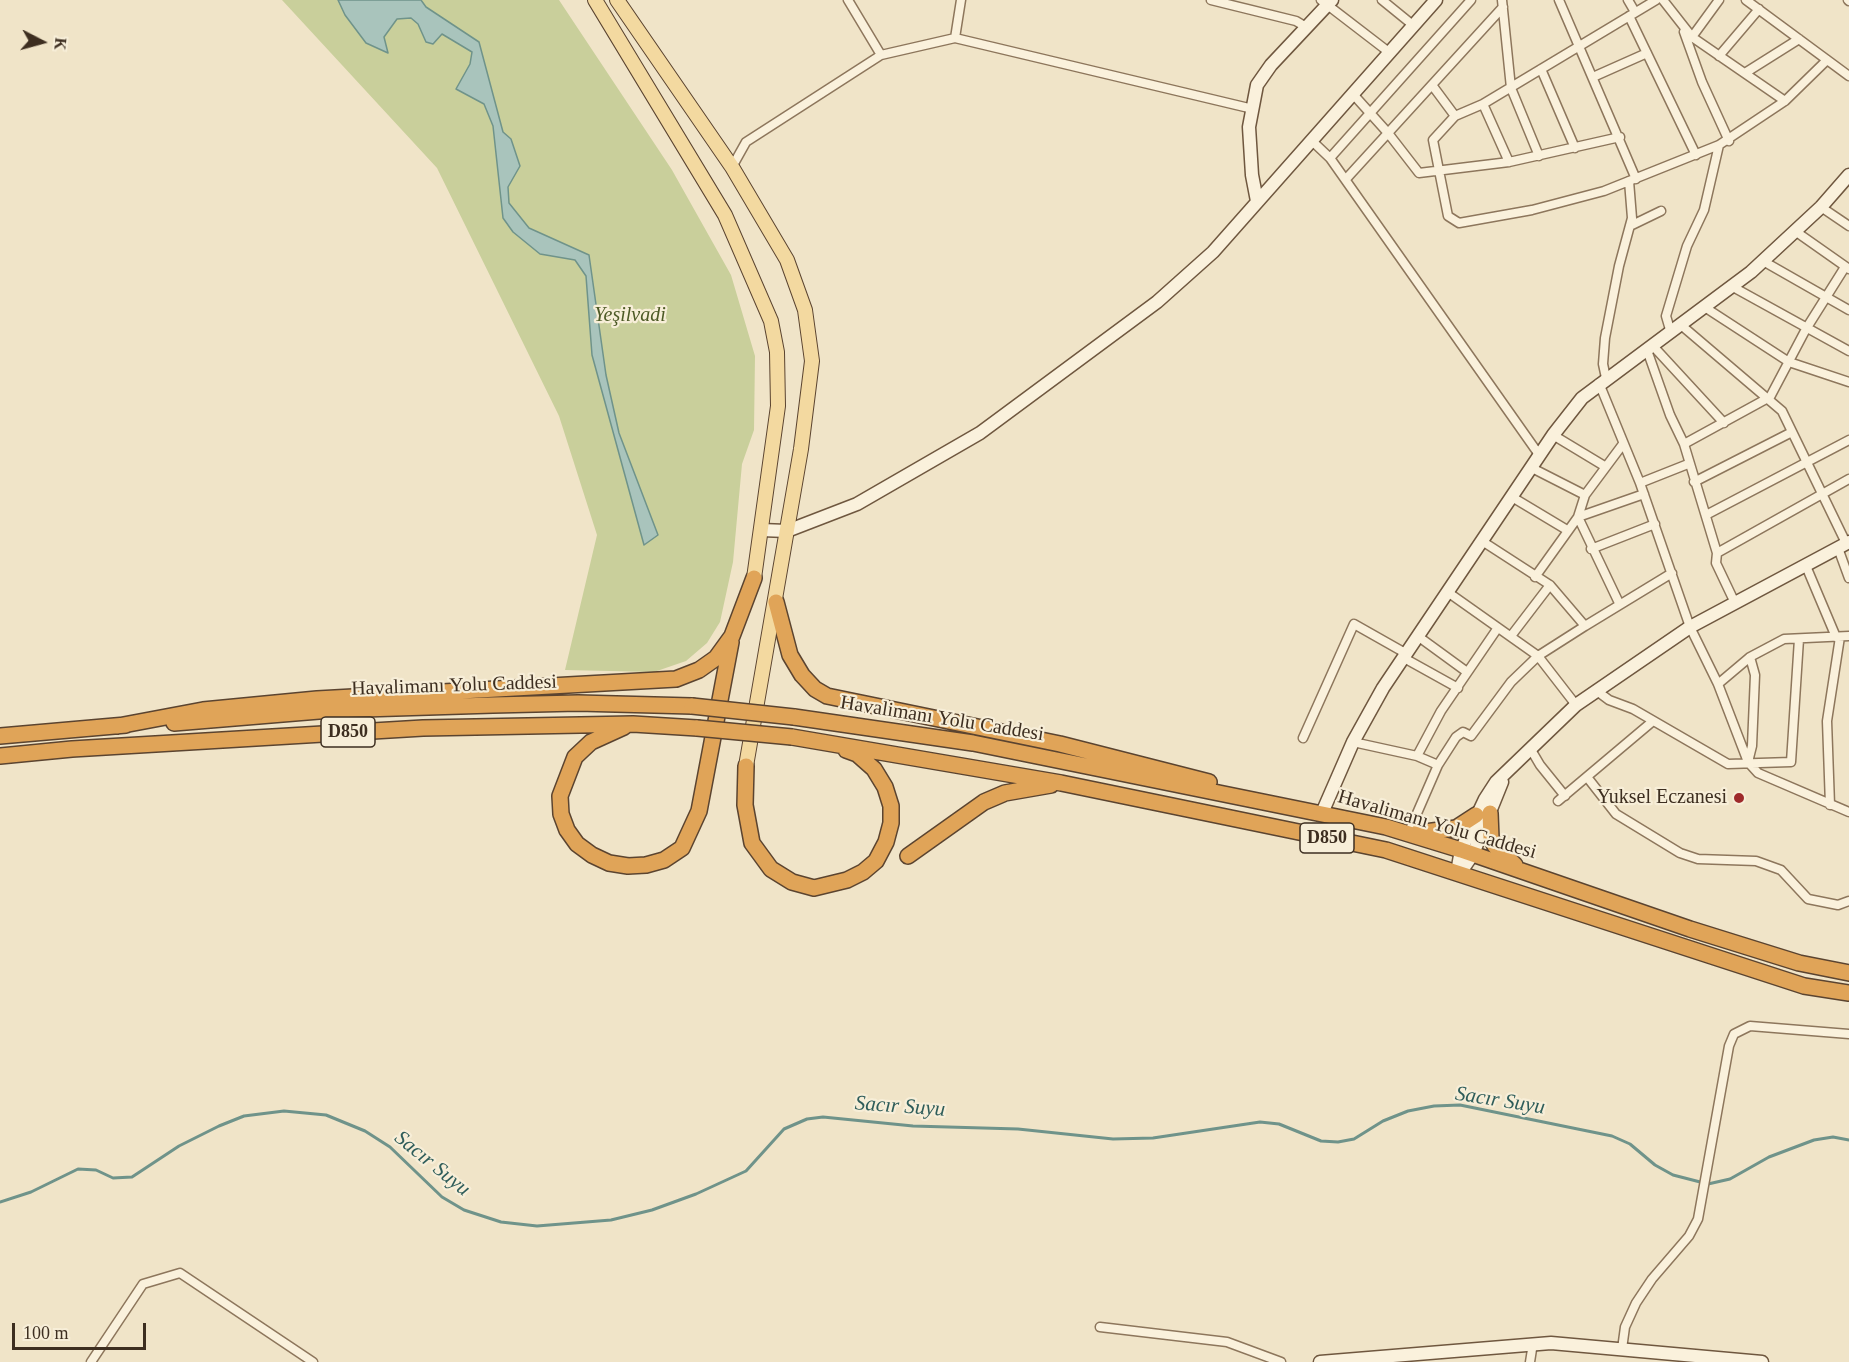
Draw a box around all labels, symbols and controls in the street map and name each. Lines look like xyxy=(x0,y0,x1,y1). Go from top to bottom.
north arrow xyxy=(12,12,72,72)
text: K xyxy=(51,37,70,51)
park label: Yeşilvadi xyxy=(594,304,666,328)
street label: Havalimanı Yolu Caddesi xyxy=(351,670,557,702)
street label: Havalimanı Yolu Caddesi xyxy=(839,691,1045,747)
road number: D850 xyxy=(321,717,375,747)
street label: Havalimanı Yolu Caddesi xyxy=(1335,785,1539,865)
place label: Yuksel Eczanesi xyxy=(1596,786,1727,810)
marker: Yuksel Eczanesi xyxy=(1732,791,1746,805)
road number: D850 xyxy=(1300,823,1354,853)
water label: Sacır Suyu xyxy=(1453,1081,1547,1121)
water label: Sacır Suyu xyxy=(854,1091,946,1123)
water label: Sacır Suyu xyxy=(389,1126,475,1202)
scale bar xyxy=(15,1311,148,1349)
text: 100 m xyxy=(23,1323,69,1343)

